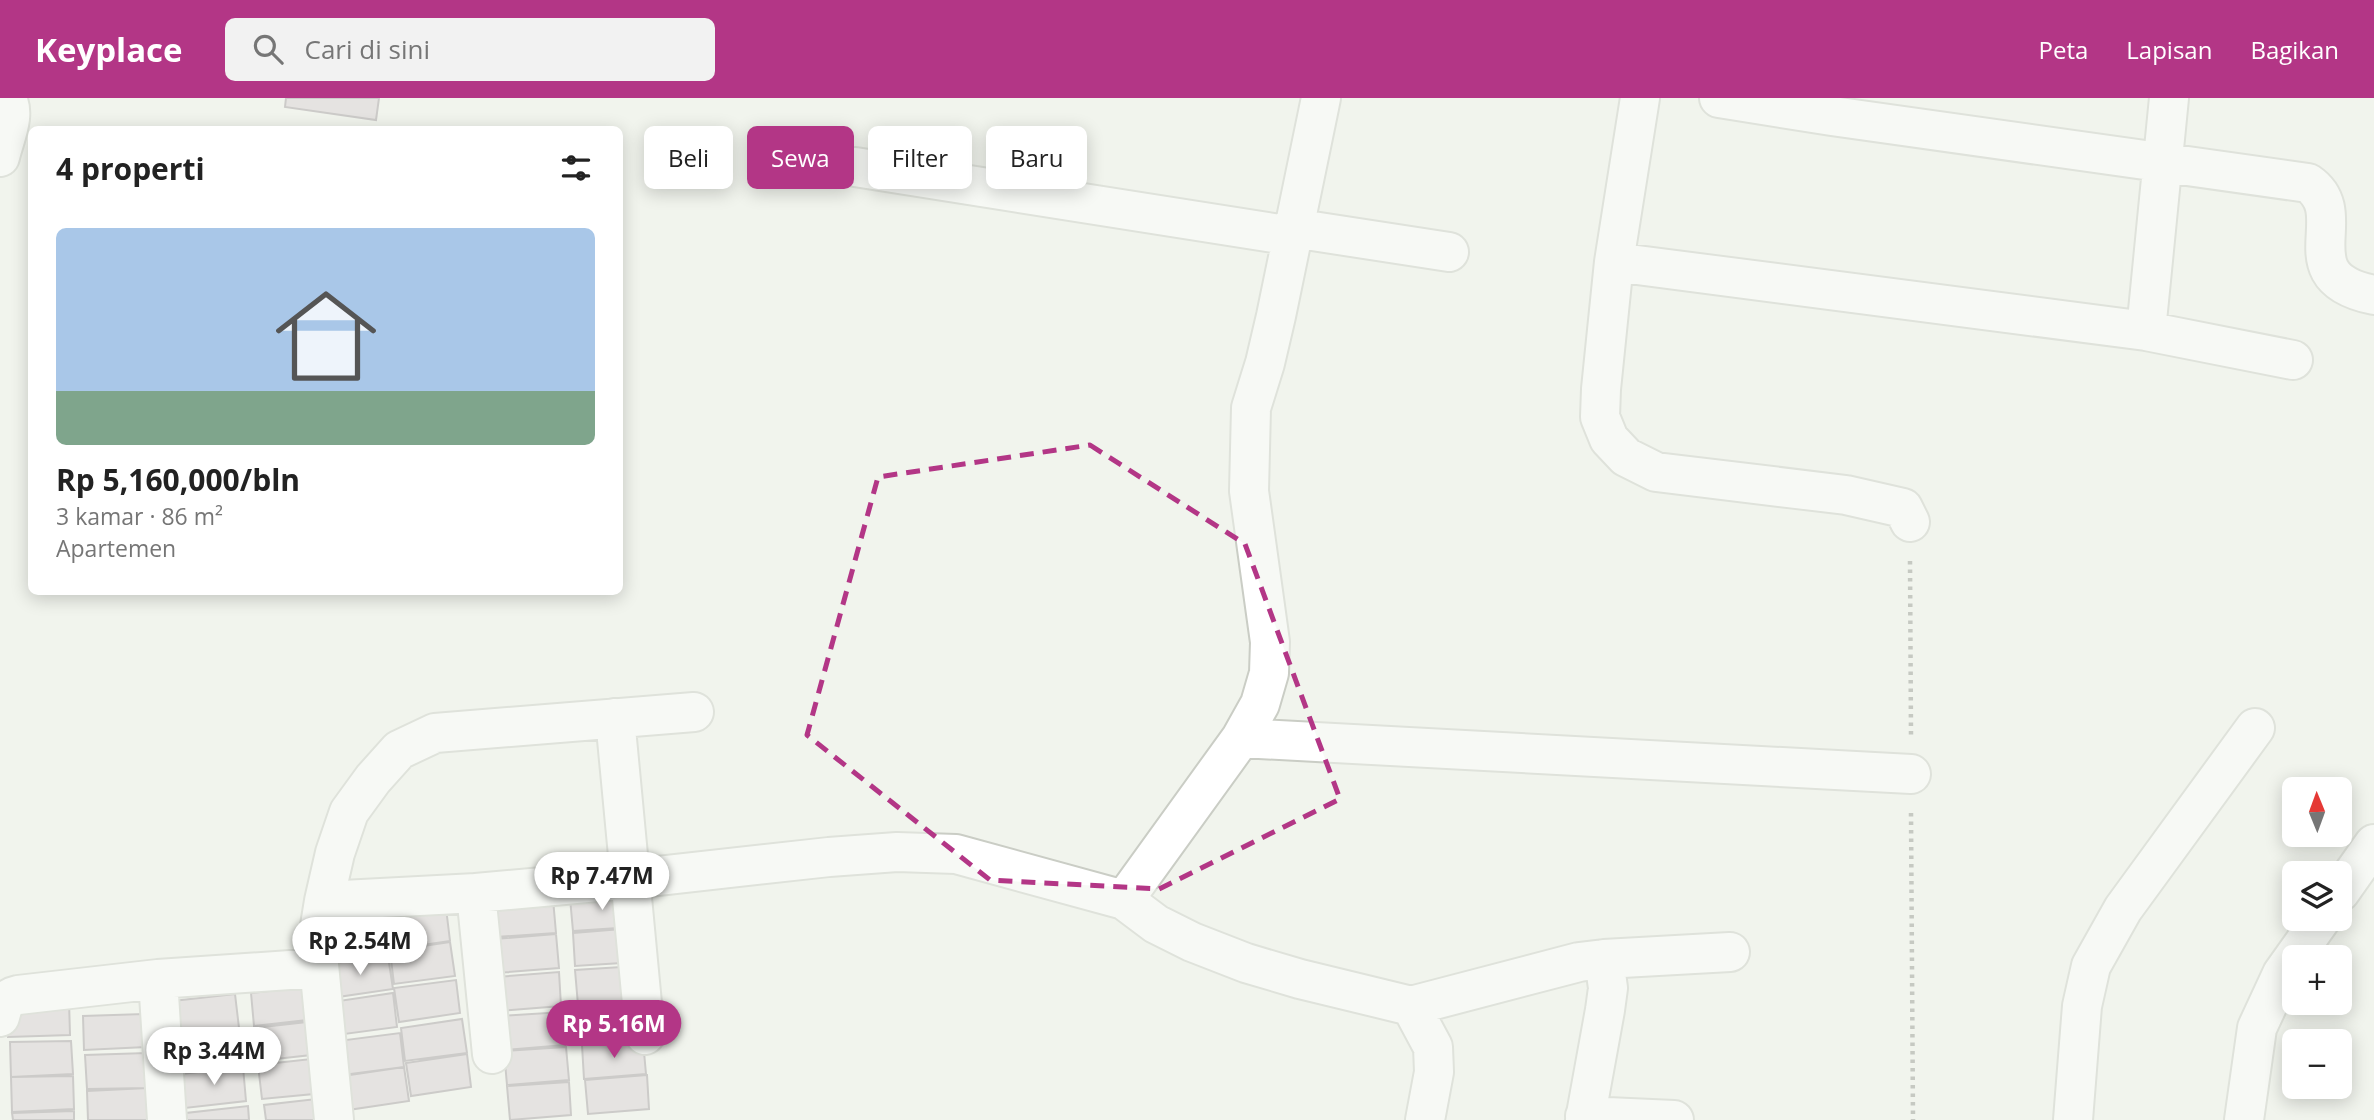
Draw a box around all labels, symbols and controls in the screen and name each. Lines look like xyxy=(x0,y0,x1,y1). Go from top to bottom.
search box xyxy=(225,18,715,81)
text: Keyplace xyxy=(35,27,183,72)
icon: search xyxy=(249,30,287,68)
text: Cari di sini xyxy=(305,31,430,67)
text: Peta xyxy=(2038,33,2088,66)
text: Lapisan xyxy=(2126,33,2212,66)
text: Bagikan xyxy=(2250,33,2339,66)
chip: Beli xyxy=(644,126,733,189)
chip: Sewa xyxy=(747,126,854,189)
chip: Filter xyxy=(868,126,972,189)
chip: Baru xyxy=(986,126,1087,189)
text: 4 properti xyxy=(56,148,205,189)
icon: filters xyxy=(557,149,595,187)
icon: home xyxy=(263,273,389,399)
text: Rp 5,160,000/bln xyxy=(56,459,300,500)
text: 3 kamar · 86 m² xyxy=(56,500,223,532)
text: Apartemen xyxy=(56,532,176,564)
north arrow xyxy=(2282,777,2352,847)
map controls xyxy=(2282,777,2352,1099)
pin: Rp 7.47M xyxy=(530,852,674,912)
text: Rp 7.47M xyxy=(550,859,654,891)
button: layers xyxy=(2282,861,2352,931)
pin: Rp 2.54M xyxy=(288,918,432,977)
text: Rp 2.54M xyxy=(308,924,412,956)
button: + xyxy=(2282,945,2352,1015)
pin: Rp 5.16M xyxy=(542,1000,686,1060)
text: Rp 5.16M xyxy=(562,1007,666,1039)
pin: Rp 3.44M xyxy=(142,1028,286,1087)
button: − xyxy=(2282,1029,2352,1099)
text: Rp 3.44M xyxy=(162,1034,266,1066)

